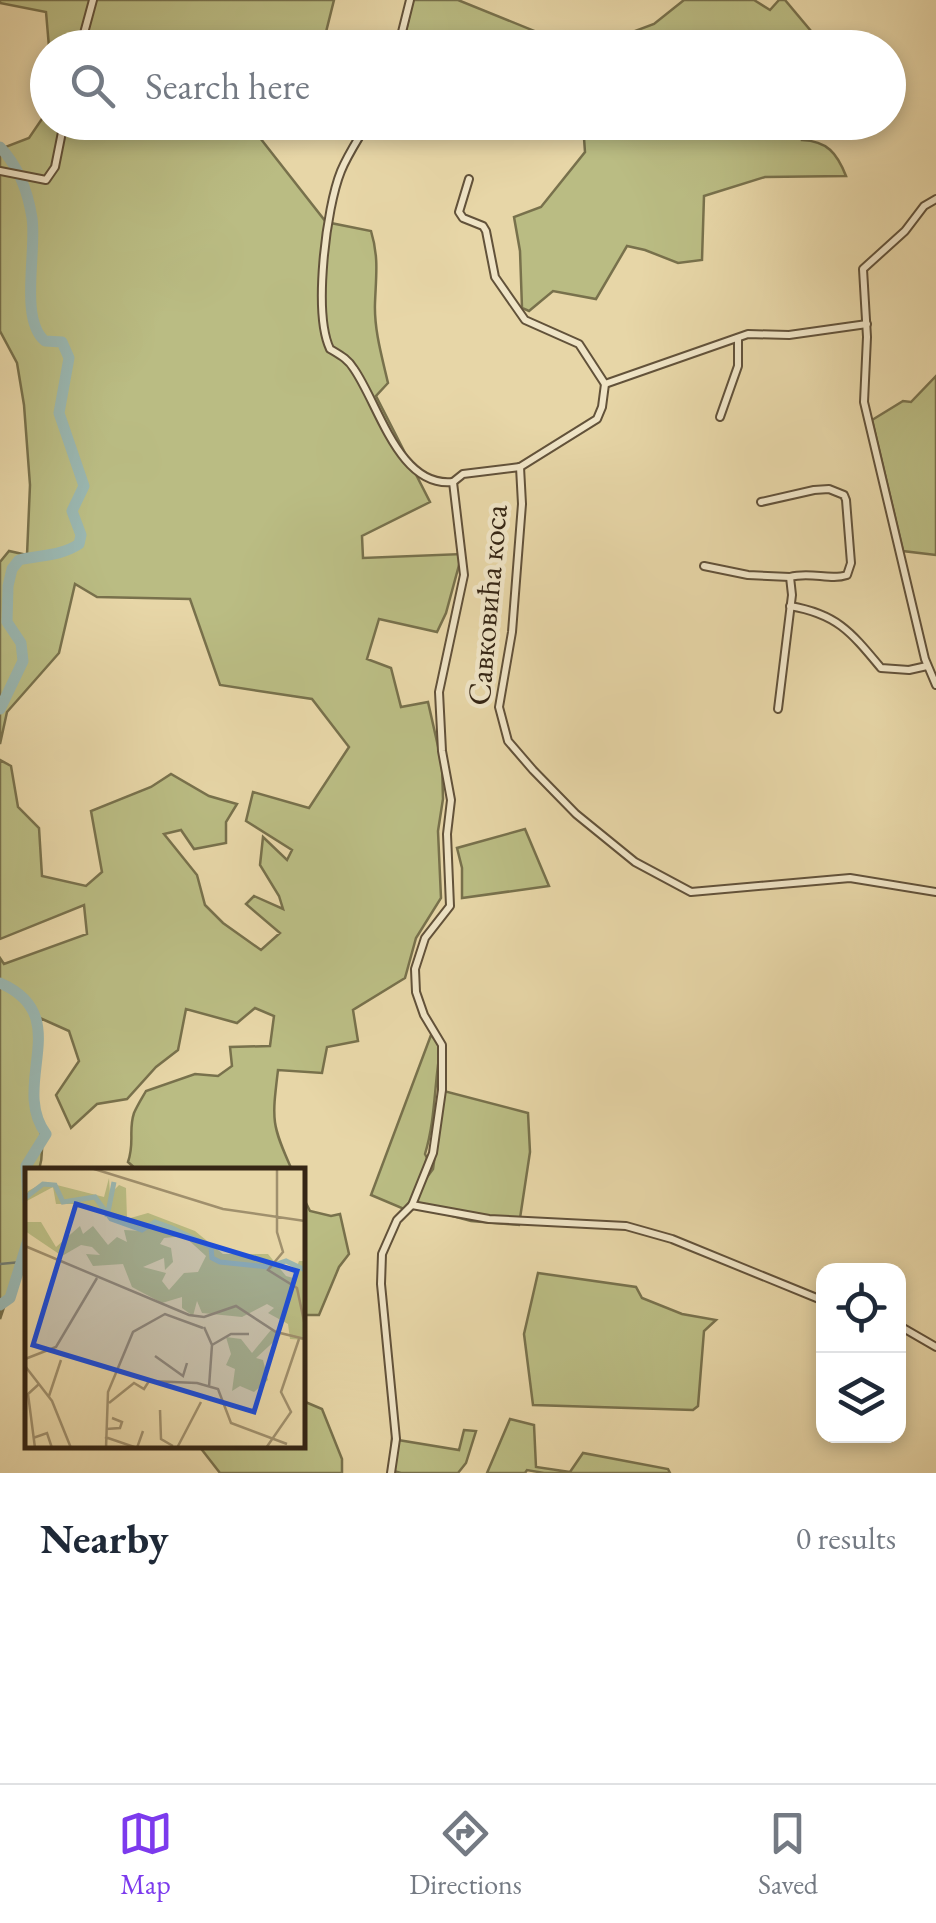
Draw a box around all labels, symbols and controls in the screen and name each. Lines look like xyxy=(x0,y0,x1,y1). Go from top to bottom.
search box xyxy=(30,30,906,140)
icon: search xyxy=(65,58,120,113)
text: Search here xyxy=(145,61,310,110)
street label: Савковића коса xyxy=(457,503,517,707)
inset map xyxy=(25,1168,305,1448)
map controls xyxy=(816,1263,906,1443)
button: locate xyxy=(816,1263,906,1353)
button: layers xyxy=(816,1353,906,1443)
text: Nearby xyxy=(40,1511,169,1566)
text: 0 results xyxy=(796,1517,896,1559)
tab: Map xyxy=(118,1806,173,1902)
tab: Directions xyxy=(409,1806,522,1902)
tab: Saved xyxy=(758,1806,818,1902)

